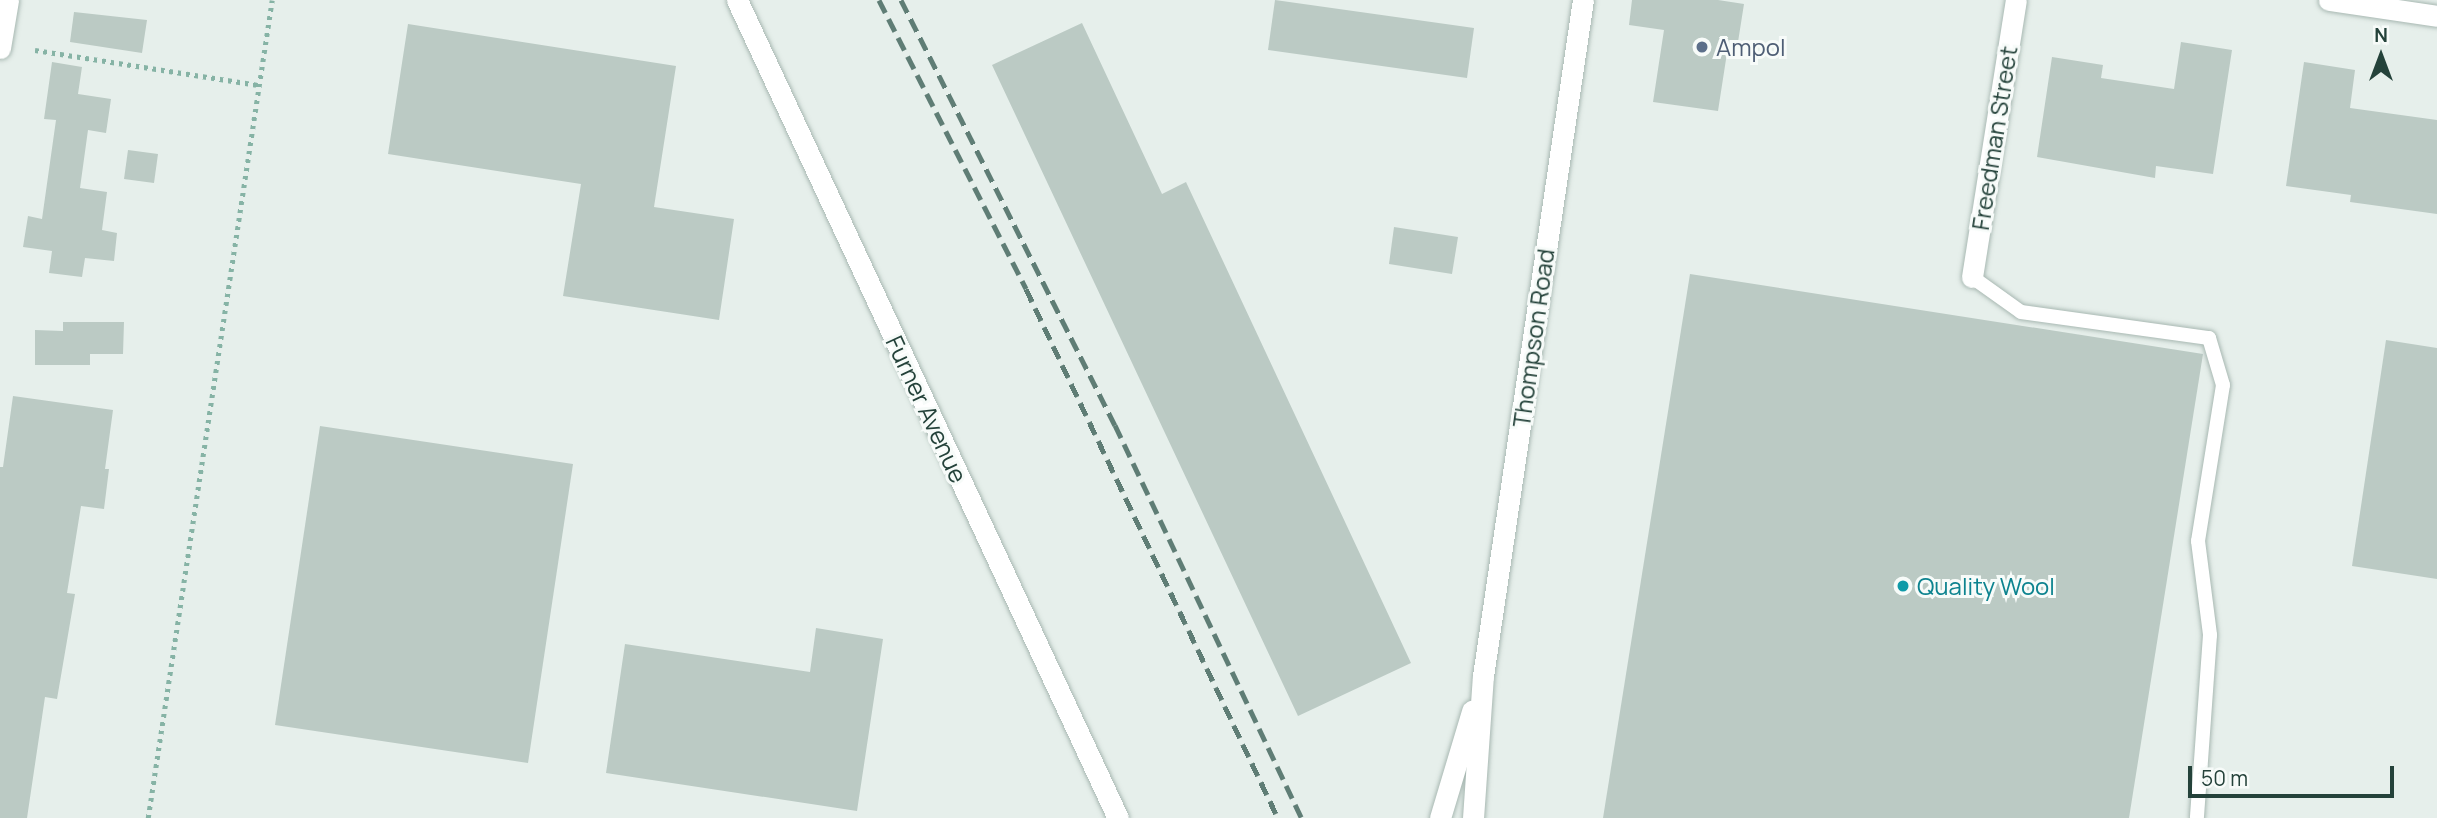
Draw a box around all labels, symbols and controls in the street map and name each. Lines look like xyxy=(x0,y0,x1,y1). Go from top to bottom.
north arrow xyxy=(2346,21,2416,91)
text: N xyxy=(2374,22,2388,48)
place label: Ampol xyxy=(1716,33,1786,61)
marker: Ampol xyxy=(1694,39,1710,55)
street label: Freedman Street xyxy=(1965,44,2023,232)
street label: Thompson Road xyxy=(1506,247,1560,429)
street label: Furner Avenue xyxy=(880,331,974,487)
place label: Quality Wool xyxy=(1917,572,2055,600)
marker: Quality Wool xyxy=(1895,578,1911,594)
scale bar xyxy=(2192,752,2398,796)
text: 50 m xyxy=(2201,764,2248,792)

